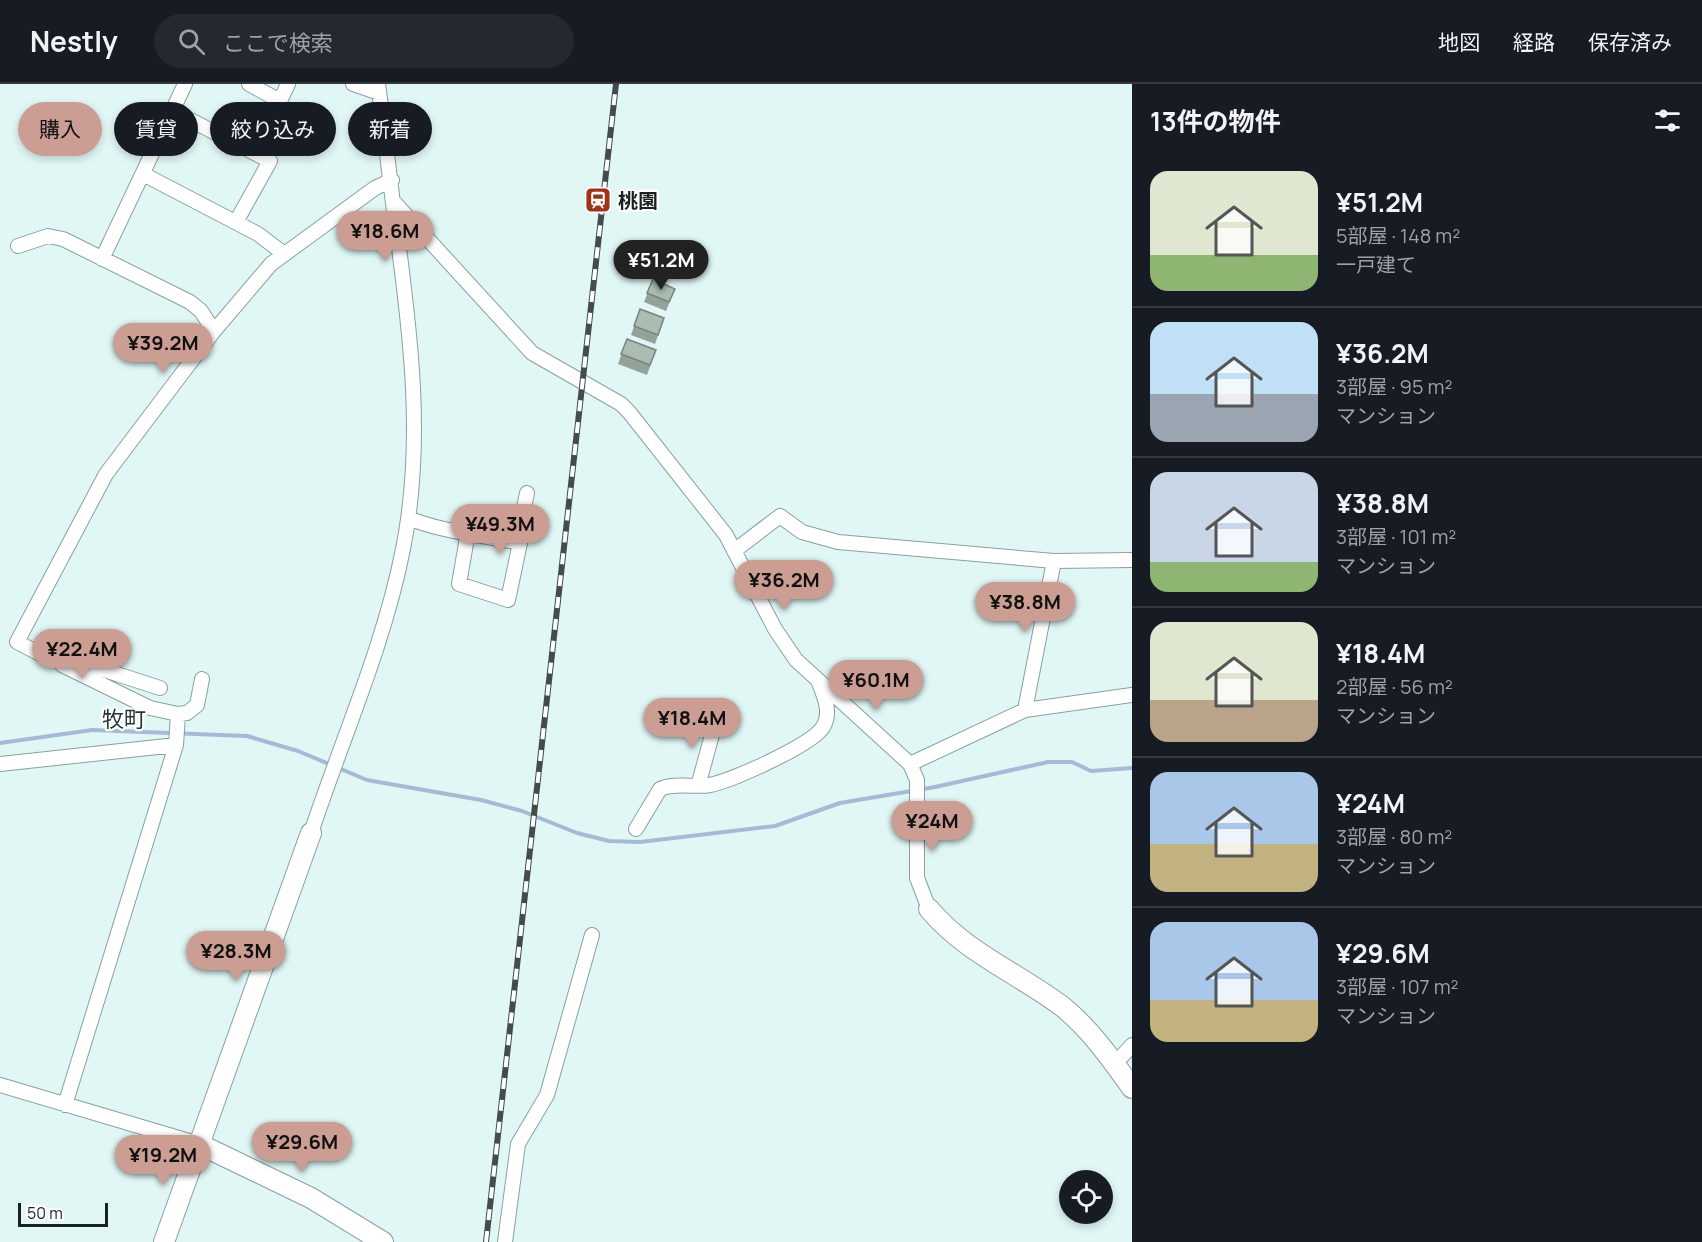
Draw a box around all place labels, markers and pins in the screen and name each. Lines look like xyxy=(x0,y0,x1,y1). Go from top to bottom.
station icon: 桃園 xyxy=(583,185,613,215)
place label: 桃園 xyxy=(618,187,658,214)
pin: ¥18.6M xyxy=(336,211,434,262)
pin: ¥51.2M xyxy=(612,240,710,291)
pin: ¥39.2M xyxy=(114,323,212,374)
pin: ¥49.3M xyxy=(451,504,549,555)
pin: ¥36.2M xyxy=(735,560,833,611)
pin: ¥38.8M xyxy=(976,582,1074,633)
pin: ¥22.4M xyxy=(33,629,131,680)
pin: ¥60.1M xyxy=(827,660,925,711)
pin: ¥18.4M xyxy=(643,698,741,749)
pin: ¥24M xyxy=(896,801,968,852)
pin: ¥28.3M xyxy=(187,931,285,982)
pin: ¥29.6M xyxy=(253,1122,351,1173)
pin: ¥19.2M xyxy=(114,1135,212,1186)

